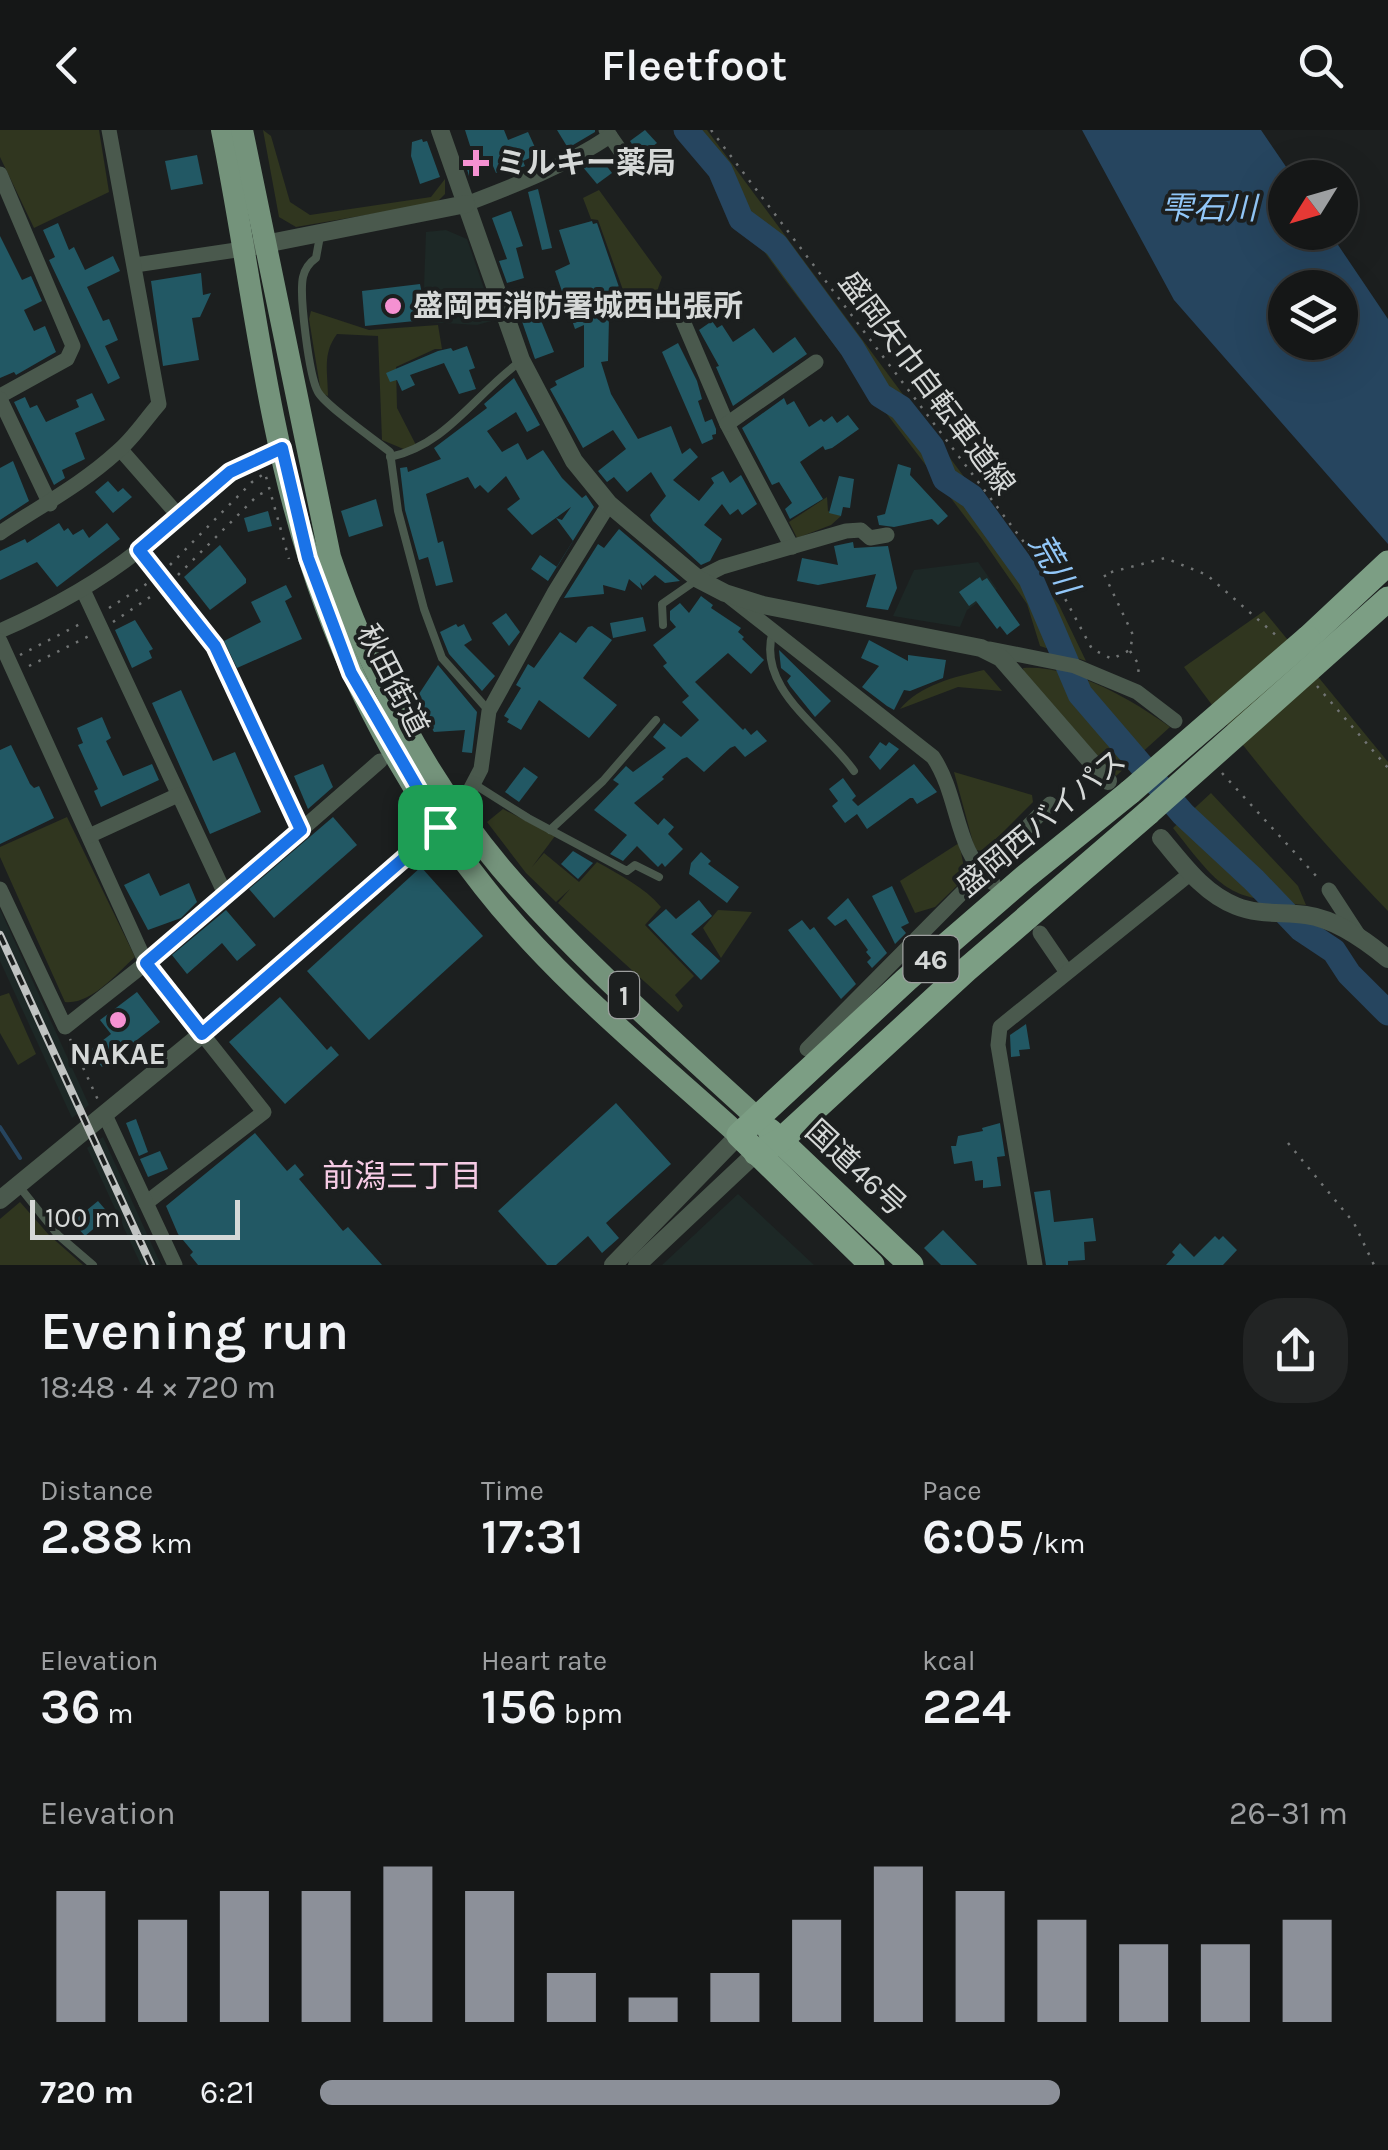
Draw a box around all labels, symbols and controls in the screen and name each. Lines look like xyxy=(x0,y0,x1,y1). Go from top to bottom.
icon: back xyxy=(40,38,95,93)
icon: search xyxy=(1293,38,1348,93)
text: Fleetfoot xyxy=(601,39,787,91)
place label: ミルキー薬局 xyxy=(496,145,676,181)
marker: ミルキー薬局 xyxy=(465,152,487,174)
north arrow xyxy=(1268,160,1358,250)
map controls xyxy=(1268,160,1358,360)
water label: 雫石川 xyxy=(1161,190,1260,227)
street label: 盛岡矢巾自転車道線 xyxy=(831,264,1023,502)
button: layers xyxy=(1268,270,1358,360)
place label: 盛岡西消防署城西出張所 xyxy=(413,288,743,324)
marker: 盛岡西消防署城西出張所 xyxy=(382,295,404,317)
water label: 荒川 xyxy=(1022,527,1087,604)
street label: 秋田街道 xyxy=(350,618,436,742)
street label: 盛岡西バイパス xyxy=(949,742,1133,904)
pin xyxy=(398,785,483,870)
icon: arrive xyxy=(413,800,468,855)
road number: 46 xyxy=(904,936,958,982)
road number: 1 xyxy=(609,972,639,1018)
marker: NAKAE xyxy=(107,1009,129,1031)
place label: NAKAE xyxy=(70,1036,166,1072)
street label: 国道46号 xyxy=(798,1113,914,1223)
district label: 前潟三丁目 xyxy=(322,1158,482,1195)
scale bar xyxy=(30,1195,240,1240)
text: 100 m xyxy=(45,1201,120,1234)
button: share xyxy=(1243,1298,1348,1403)
text: Evening run xyxy=(40,1299,349,1363)
text: 18:48 · 4 × 720 m xyxy=(40,1369,276,1406)
text: Distance xyxy=(40,1474,153,1507)
text: Time xyxy=(481,1474,544,1507)
text: Pace xyxy=(922,1474,982,1507)
text: 2.88 xyxy=(40,1507,144,1566)
text: 17:31 xyxy=(481,1507,584,1566)
text: 6:05 xyxy=(922,1507,1025,1566)
text: km xyxy=(144,1527,193,1560)
text: /km xyxy=(1025,1527,1086,1560)
text: Elevation xyxy=(40,1644,159,1677)
text: Heart rate xyxy=(481,1644,607,1677)
text: kcal xyxy=(922,1644,975,1677)
text: 36 xyxy=(40,1677,101,1736)
text: 156 xyxy=(481,1677,557,1736)
text: 224 xyxy=(922,1677,1011,1736)
text: m xyxy=(101,1697,133,1730)
text: bpm xyxy=(557,1697,623,1730)
text: Elevation xyxy=(40,1795,175,1832)
text: 26–31 m xyxy=(1229,1795,1348,1832)
text: 720 m xyxy=(40,2074,134,2111)
text: 6:21 xyxy=(200,2074,255,2111)

